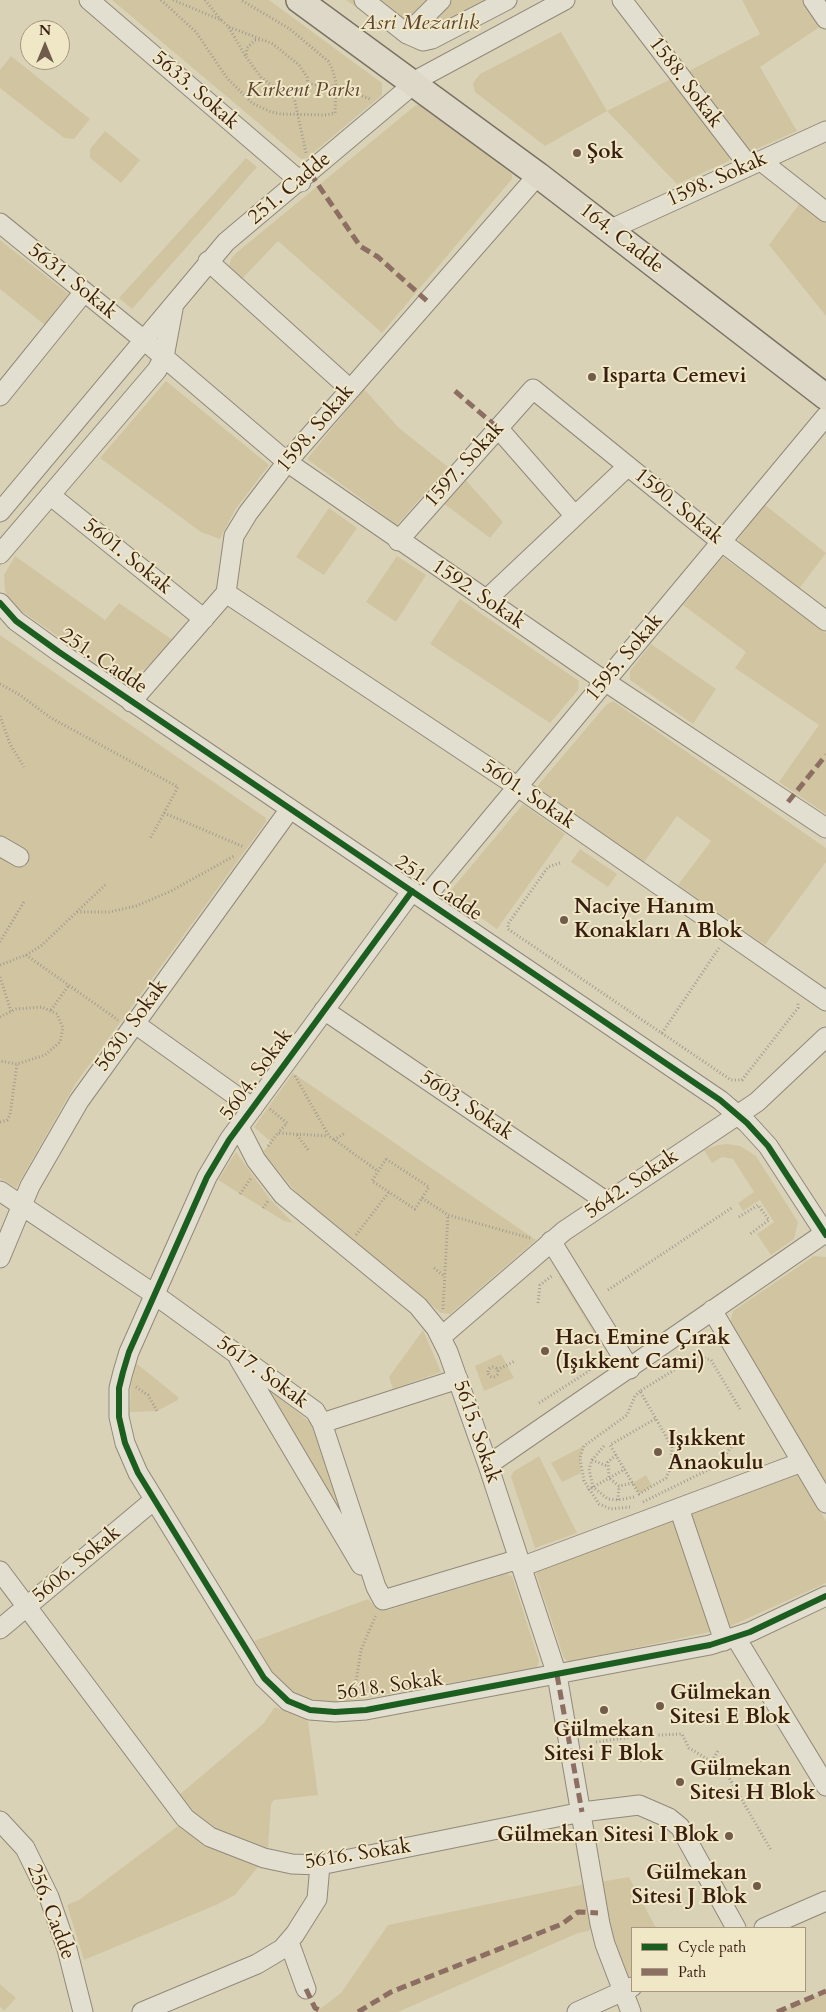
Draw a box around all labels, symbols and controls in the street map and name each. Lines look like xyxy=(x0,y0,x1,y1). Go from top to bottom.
park label: Asri Mezarlık xyxy=(361,11,479,37)
north arrow xyxy=(20,20,70,70)
text: N xyxy=(39,21,51,40)
street label: 1588. Sokak xyxy=(643,33,727,133)
street label: 5633. Sokak xyxy=(146,46,244,136)
park label: Kırkent Parkı xyxy=(246,78,360,104)
place label: Şok xyxy=(587,140,624,166)
street label: 251. Cadde xyxy=(243,147,337,231)
marker: Şok xyxy=(571,147,583,159)
street label: 1598. Sokak xyxy=(663,147,771,213)
street label: 164. Cadde xyxy=(574,198,668,280)
street label: 5631. Sokak xyxy=(22,238,122,326)
place label: Isparta Cemevi xyxy=(602,364,746,390)
marker: Isparta Cemevi xyxy=(586,371,598,383)
street label: 1598. Sokak xyxy=(272,380,360,478)
street label: 1597. Sokak xyxy=(420,417,510,513)
street label: 1590. Sokak xyxy=(628,463,728,551)
street label: 5601. Sokak xyxy=(77,513,177,601)
street label: 1592. Sokak xyxy=(426,555,530,635)
street label: 1595. Sokak xyxy=(581,609,669,707)
street label: 251. Cadde xyxy=(54,624,152,700)
street label: 5601. Sokak xyxy=(476,755,580,835)
street label: 251. Cadde xyxy=(389,851,487,927)
place label: Naciye Hanım Konakları A Blok xyxy=(574,895,743,945)
marker: Naciye Hanım Konakları A Blok xyxy=(558,914,570,926)
street label: 5630. Sokak xyxy=(90,975,174,1077)
street label: 5604. Sokak xyxy=(215,1024,299,1126)
street label: 5603. Sokak xyxy=(414,1066,518,1146)
street label: 5642. Sokak xyxy=(580,1145,684,1225)
place label: Hacı Emine Çırak (Işıkkent Cami) xyxy=(555,1326,730,1376)
street label: 5617. Sokak xyxy=(211,1331,313,1415)
marker: Hacı Emine Çırak (Işıkkent Cami) xyxy=(539,1345,551,1357)
street label: 5615. Sokak xyxy=(447,1377,505,1487)
place label: Işıkkent Anaokulu xyxy=(668,1427,764,1477)
marker: Işıkkent Anaokulu xyxy=(652,1446,664,1458)
street label: 5606. Sokak xyxy=(28,1521,126,1609)
street label: 5618. Sokak xyxy=(335,1667,445,1707)
place label: Gülmekan Sitesi E Blok xyxy=(670,1681,791,1731)
marker: Gülmekan Sitesi E Blok xyxy=(654,1700,666,1712)
marker: Gülmekan Sitesi F Blok xyxy=(598,1704,610,1716)
place label: Gülmekan Sitesi F Blok xyxy=(544,1718,664,1768)
place label: Gülmekan Sitesi H Blok xyxy=(690,1757,816,1807)
marker: Gülmekan Sitesi H Blok xyxy=(674,1776,686,1788)
place label: Gülmekan Sitesi I Blok xyxy=(497,1823,719,1849)
marker: Gülmekan Sitesi I Blok xyxy=(723,1830,735,1842)
street label: 5616. Sokak xyxy=(303,1834,413,1876)
street label: 256. Cadde xyxy=(20,1861,80,1963)
place label: Gülmekan Sitesi J Blok xyxy=(632,1861,747,1911)
marker: Gülmekan Sitesi J Blok xyxy=(751,1880,763,1892)
legend xyxy=(631,1927,806,1992)
text: Cycle path xyxy=(678,1937,746,1957)
text: Path xyxy=(678,1962,706,1982)

